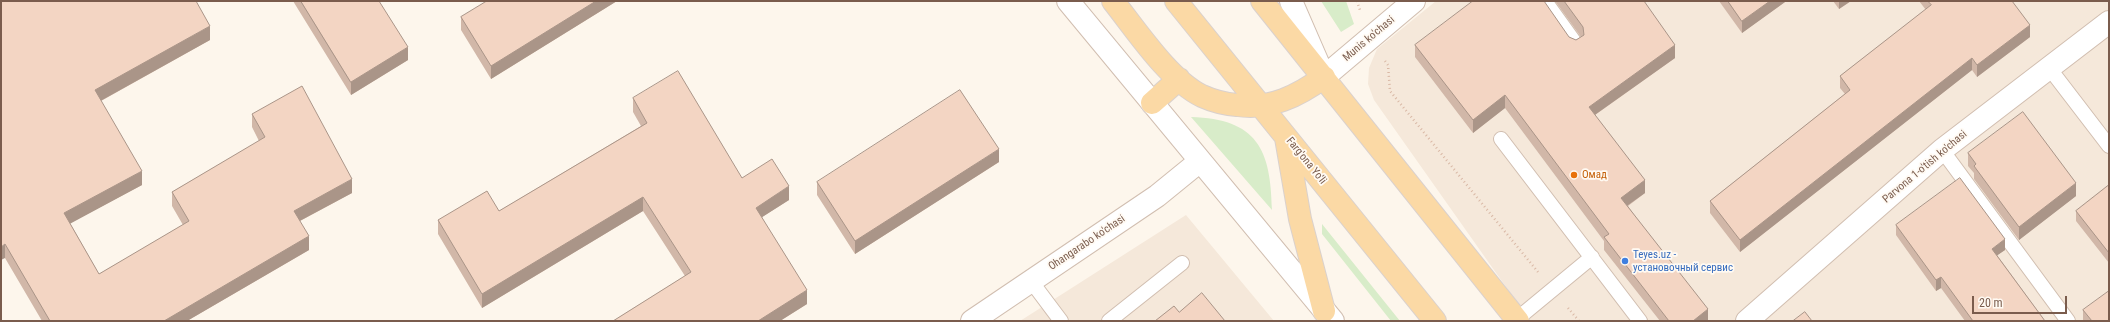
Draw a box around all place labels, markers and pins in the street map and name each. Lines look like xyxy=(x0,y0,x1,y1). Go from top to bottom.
place label: Омад xyxy=(1582,168,1607,182)
marker: Омад xyxy=(1569,170,1579,180)
place label: Teyes.uz - установочный сервис xyxy=(1633,248,1733,274)
marker: Teyes.uz - установочный сервис xyxy=(1620,256,1630,266)

